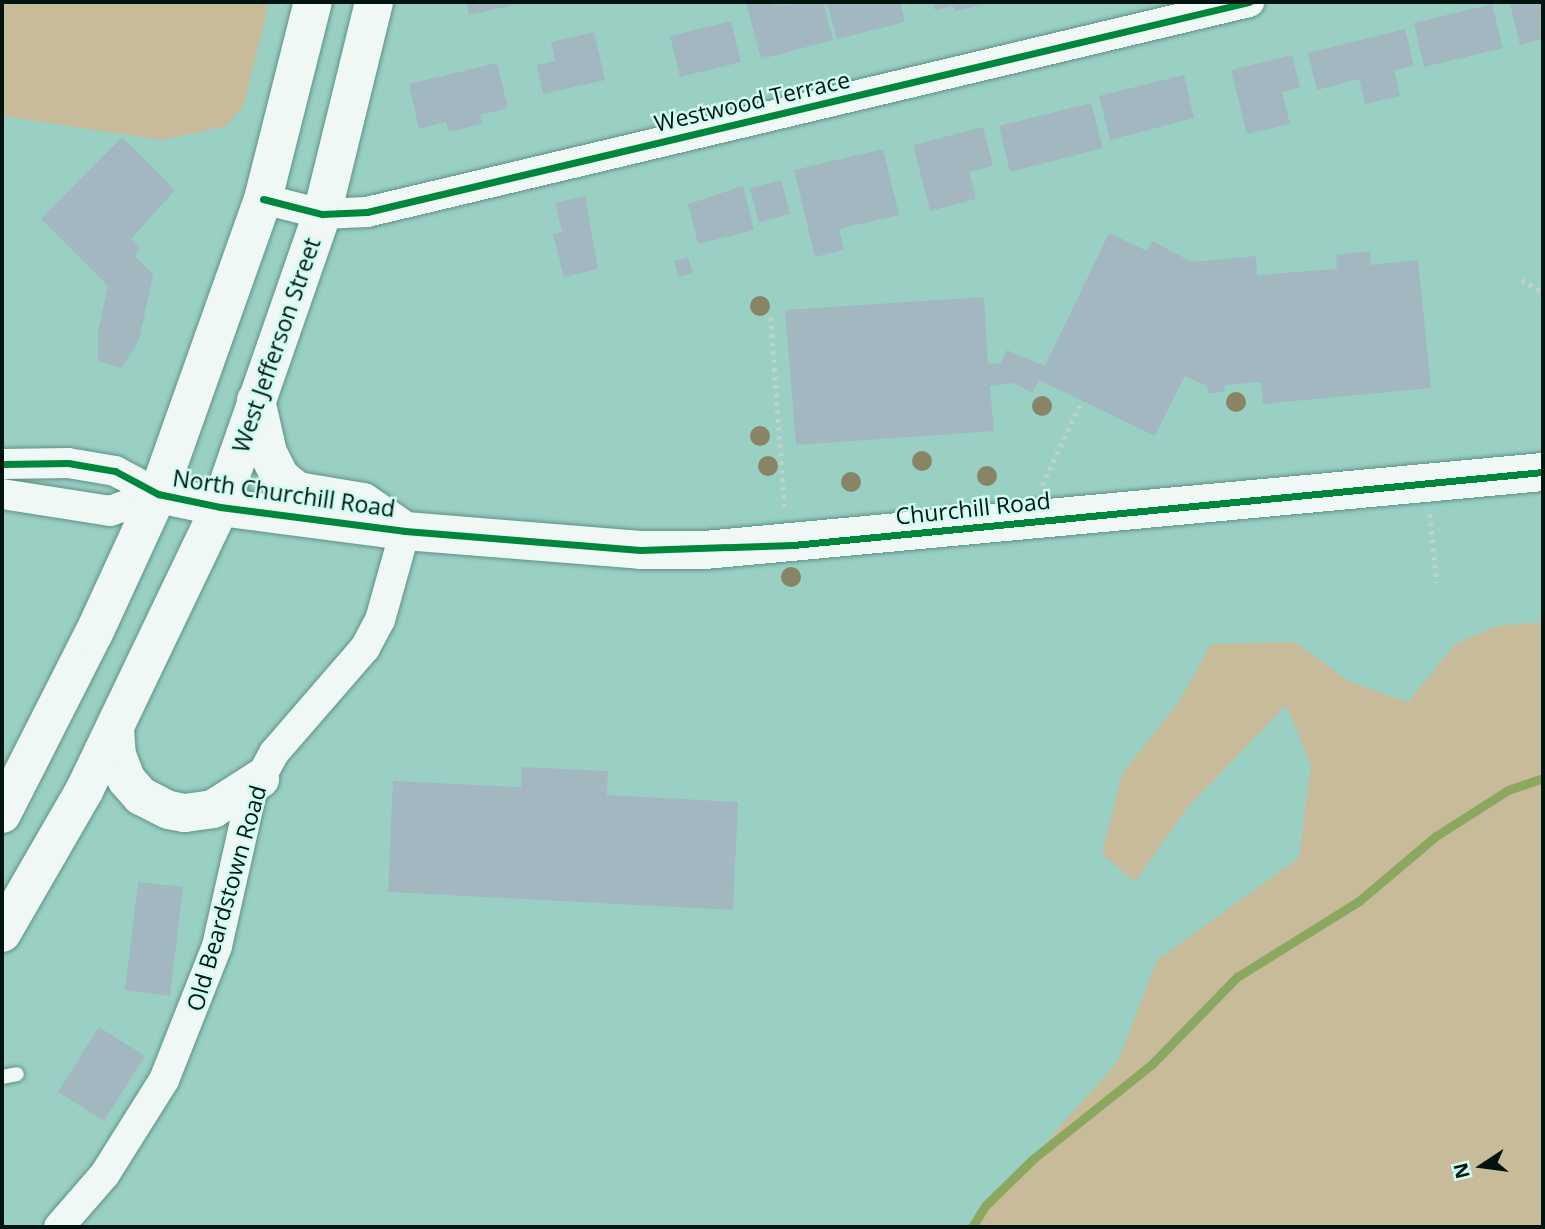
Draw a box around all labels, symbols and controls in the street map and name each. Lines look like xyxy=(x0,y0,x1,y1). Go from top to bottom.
street label: Westwood Terrace xyxy=(651,65,853,137)
street label: West Jefferson Street xyxy=(226,234,326,456)
street label: North Churchill Road xyxy=(171,464,397,522)
street label: Churchill Road xyxy=(894,486,1052,530)
street label: Old Beardstown Road xyxy=(181,782,271,1014)
north arrow xyxy=(1447,1131,1517,1201)
text: N xyxy=(1447,1160,1476,1181)

